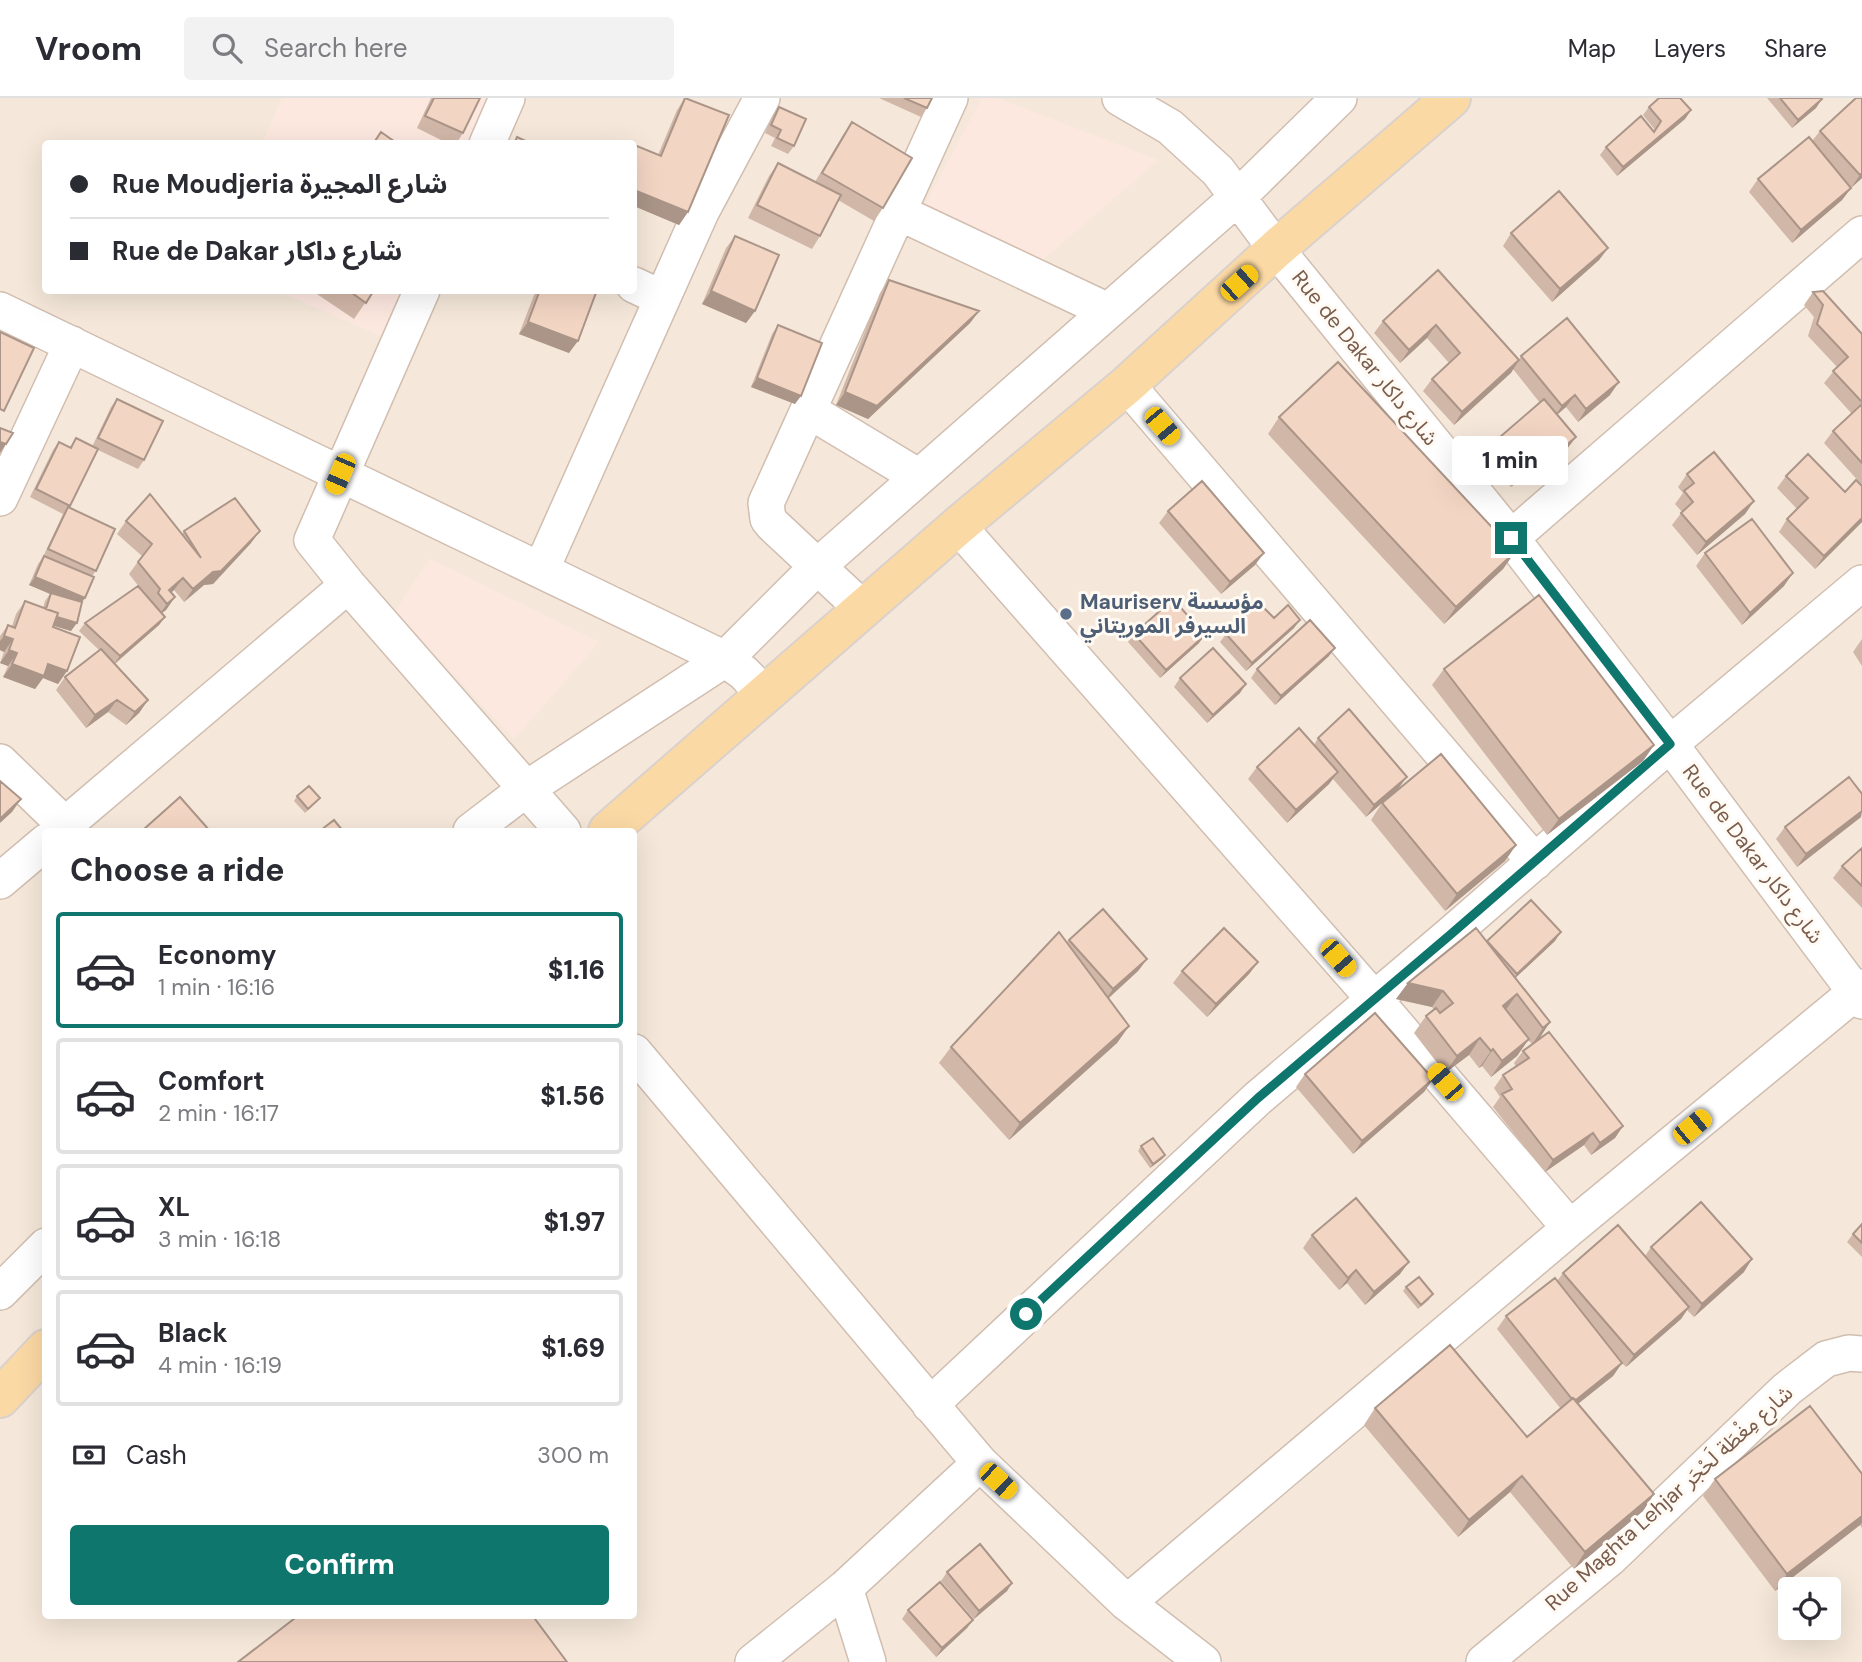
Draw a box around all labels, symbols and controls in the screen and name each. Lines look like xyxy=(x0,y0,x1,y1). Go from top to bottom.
search box xyxy=(184,17,674,80)
text: Vroom xyxy=(35,27,142,70)
icon: search xyxy=(208,29,246,67)
text: Search here xyxy=(264,31,408,65)
text: Map xyxy=(1568,33,1616,64)
text: Layers xyxy=(1654,33,1726,64)
text: Share xyxy=(1764,33,1827,64)
text: Rue Moudjeria شارع المجيرة xyxy=(112,167,447,201)
text: Rue de Dakar شارع داكار xyxy=(112,234,402,268)
car xyxy=(1217,261,1262,305)
street label: Rue de Dakar شارع داكار xyxy=(1285,265,1444,452)
car xyxy=(1141,403,1184,449)
callout: 1 min xyxy=(1453,436,1569,486)
text: 1 min xyxy=(1482,445,1538,475)
car xyxy=(323,451,358,497)
route end xyxy=(1495,522,1527,554)
place label: Mauriserv مؤسسة السيرفر الموريتاني xyxy=(1080,588,1264,643)
marker: Mauriserv مؤسسة السيرفر الموريتاني xyxy=(1058,606,1074,622)
street label: Rue de Dakar شارع داكار xyxy=(1675,759,1830,950)
text: Choose a ride xyxy=(70,849,285,891)
car xyxy=(1317,935,1360,981)
text: Economy xyxy=(158,938,276,972)
icon: car xyxy=(74,939,137,1002)
text: $1.16 xyxy=(548,953,605,987)
text: 1 min · 16:16 xyxy=(158,972,275,1002)
car xyxy=(1424,1059,1467,1105)
text: Comfort xyxy=(158,1064,264,1098)
icon: car xyxy=(74,1065,137,1128)
text: $1.56 xyxy=(540,1079,605,1113)
text: 2 min · 16:17 xyxy=(158,1098,279,1128)
car xyxy=(1670,1105,1715,1149)
text: XL xyxy=(158,1190,190,1224)
icon: car xyxy=(74,1191,137,1254)
text: $1.97 xyxy=(543,1205,605,1239)
text: 3 min · 16:18 xyxy=(158,1224,281,1254)
route start xyxy=(1010,1298,1042,1330)
text: Black xyxy=(158,1316,228,1350)
icon: car xyxy=(74,1317,137,1380)
text: $1.69 xyxy=(541,1331,605,1365)
text: 4 min · 16:19 xyxy=(158,1350,282,1380)
street label: Rue Maghta Lehjar شارع مِغْطَة لَحْجَر xyxy=(1539,1379,1800,1618)
icon: cash xyxy=(70,1436,108,1474)
text: Cash xyxy=(126,1438,187,1472)
text: 300 m xyxy=(537,1440,609,1470)
car xyxy=(976,1459,1021,1503)
button: Confirm xyxy=(70,1525,609,1605)
map controls xyxy=(1778,1577,1841,1640)
button: locate xyxy=(1778,1577,1841,1640)

